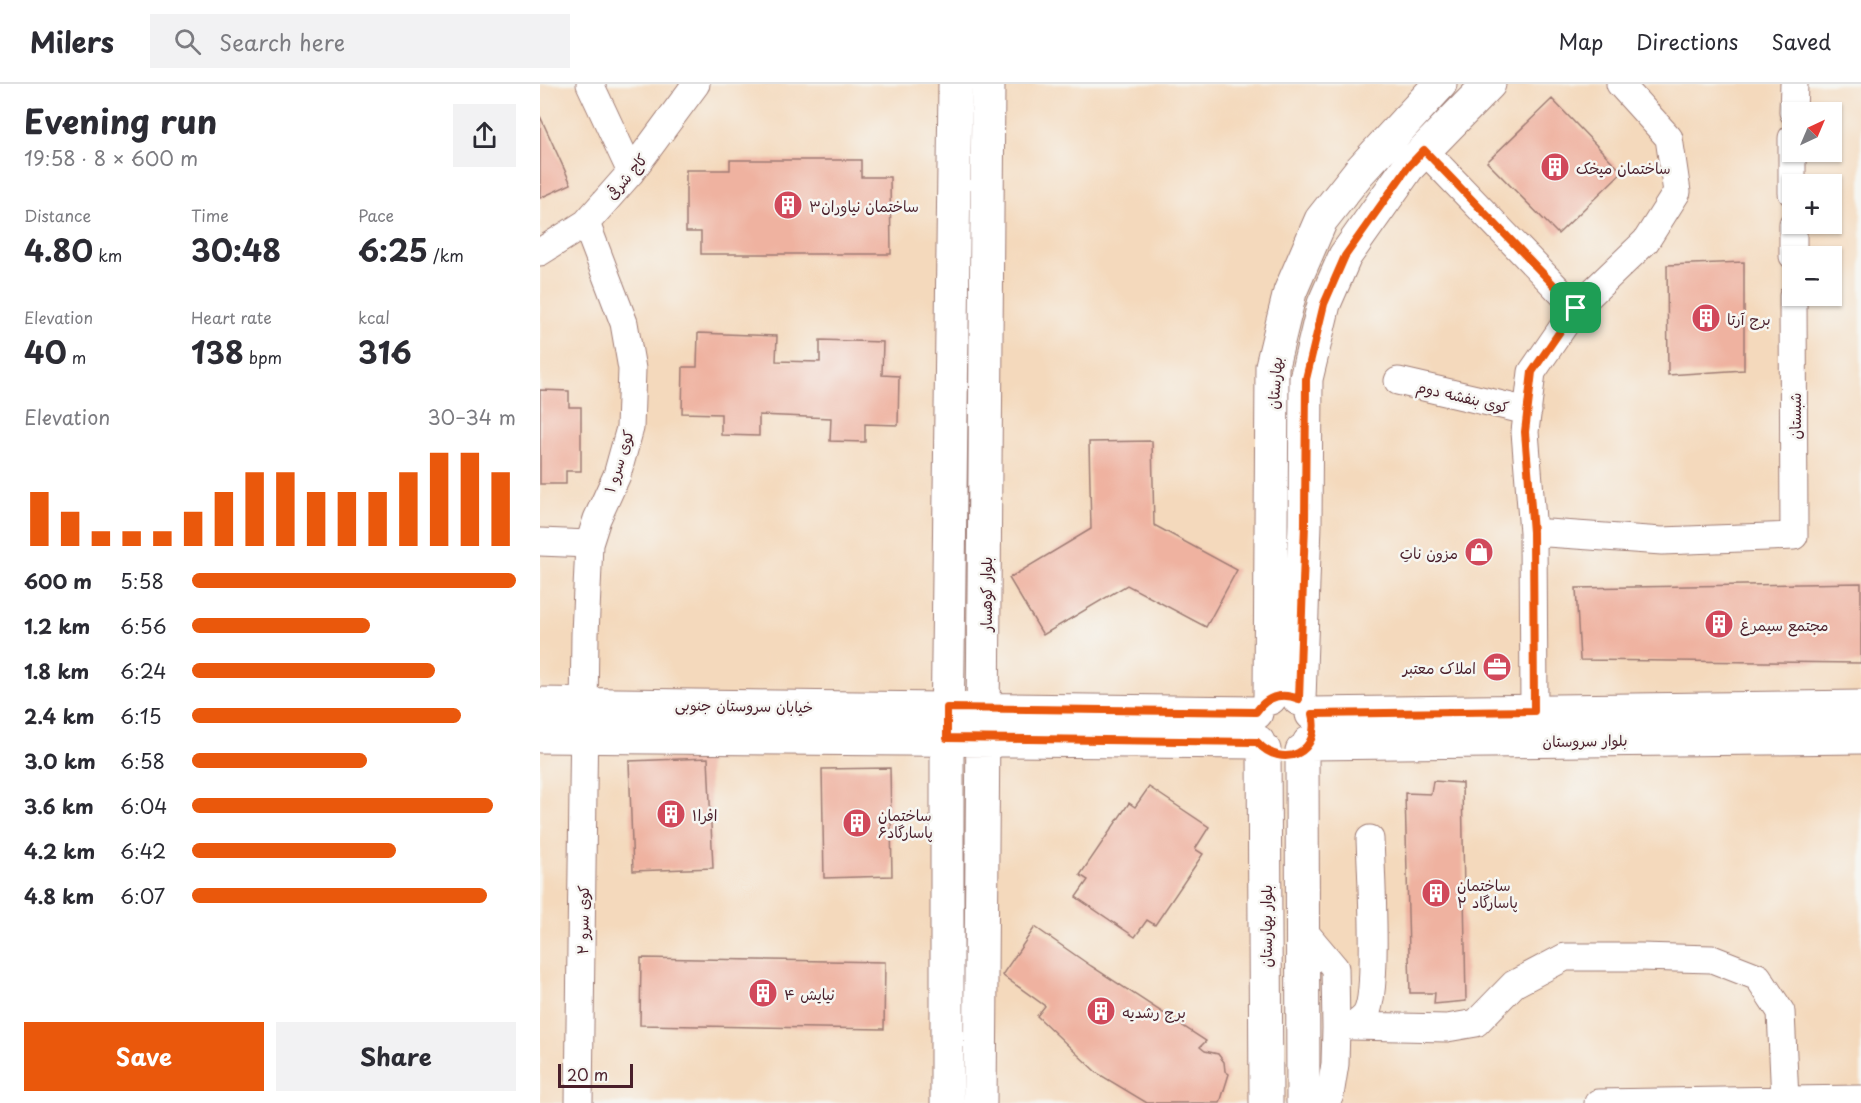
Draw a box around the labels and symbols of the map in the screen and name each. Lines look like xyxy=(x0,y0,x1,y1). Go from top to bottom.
north arrow xyxy=(1782,102,1842,162)
street label: کاج شرقی xyxy=(600,148,652,204)
building icon: ساختمان میخک xyxy=(1539,151,1571,183)
place label: ساختمان میخک xyxy=(1576,156,1671,179)
building icon: ساختمان نیاوران۳ xyxy=(772,189,804,221)
place label: ساختمان نیاوران۳ xyxy=(809,194,919,217)
pin xyxy=(1550,282,1601,333)
building icon: برج آرتا xyxy=(1690,302,1722,334)
place label: برج آرتا xyxy=(1727,307,1771,330)
street label: بهارستان xyxy=(1261,356,1287,410)
street label: کوی بنفشه دوم xyxy=(1414,374,1512,420)
street label: شبستان xyxy=(1783,393,1806,439)
street label: کوی سرو ۱ xyxy=(597,427,639,495)
shop icon: مزون ناتِ xyxy=(1463,536,1495,568)
place label: مزون ناتِ xyxy=(1400,541,1458,564)
street label: بلوار کوهسار xyxy=(974,557,997,632)
building icon: مجتمع سیمرغ xyxy=(1703,608,1735,640)
place label: مجتمع سیمرغ xyxy=(1740,613,1829,637)
office icon: املاک معتبر xyxy=(1481,651,1513,683)
place label: املاک معتبر xyxy=(1402,656,1476,679)
street label: خیابان سروستان جنوبی xyxy=(675,692,813,718)
street label: بلوار سروستان xyxy=(1542,728,1628,752)
building icon: افرا۱ xyxy=(655,798,687,830)
place label: افرا۱ xyxy=(692,803,717,826)
place label: ساختمان پاسارگاد۶ xyxy=(878,803,933,843)
building icon: ساختمان پاسارگاد۶ xyxy=(841,807,873,839)
place label: ساختمان پاسارگاد ۲ xyxy=(1457,873,1518,913)
building icon: ساختمان پاسارگاد ۲ xyxy=(1420,877,1452,909)
street label: کوی سرو ۲ xyxy=(570,885,594,955)
street label: بلوار بهارستان xyxy=(1254,885,1277,967)
building icon: نیایش ۴ xyxy=(747,977,779,1009)
place label: نیایش ۴ xyxy=(784,982,835,1005)
building icon: برج رشدیه xyxy=(1085,995,1117,1027)
place label: برج رشدیه xyxy=(1122,1000,1186,1023)
scale bar xyxy=(558,1061,633,1088)

